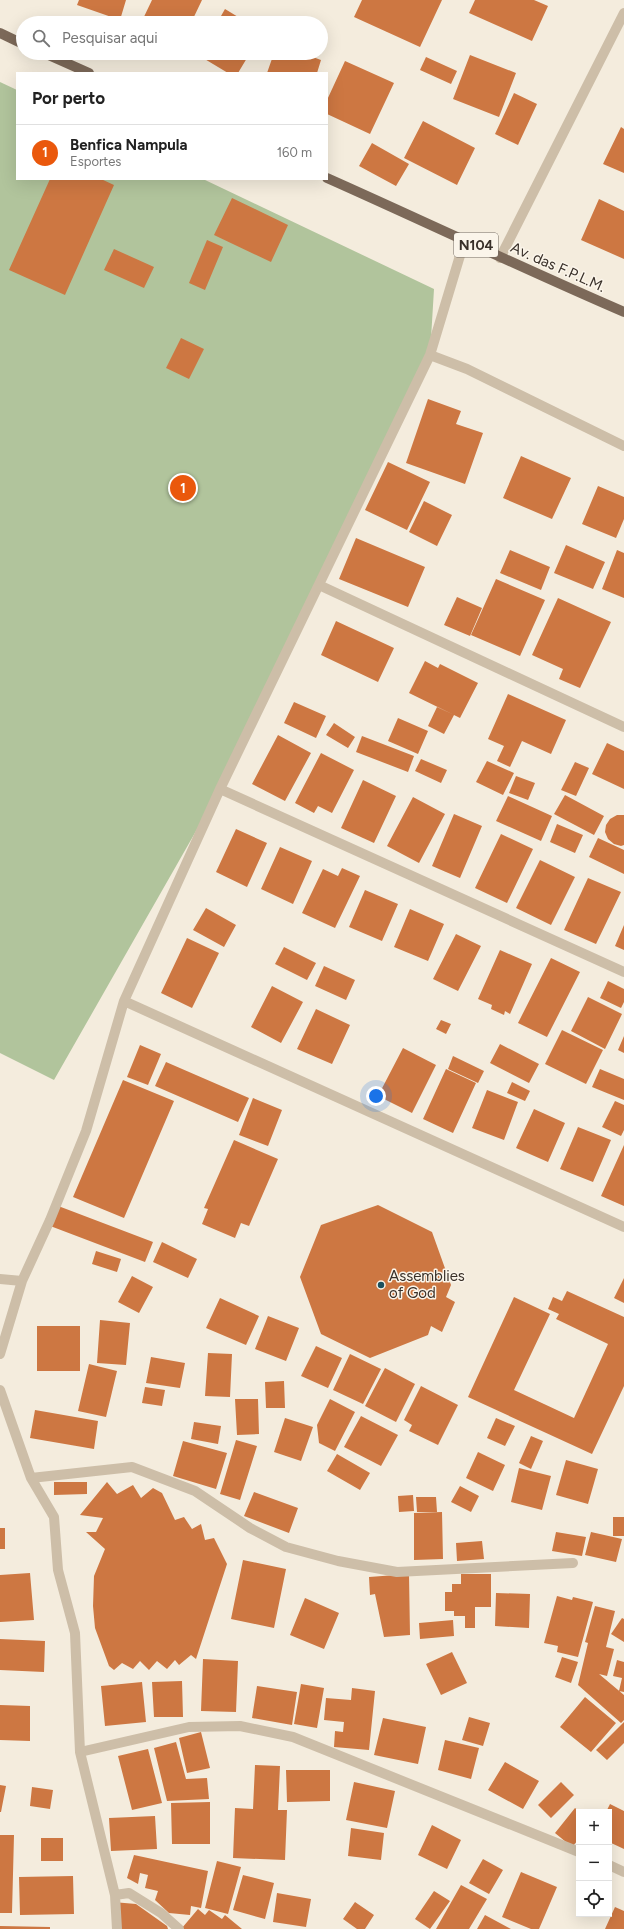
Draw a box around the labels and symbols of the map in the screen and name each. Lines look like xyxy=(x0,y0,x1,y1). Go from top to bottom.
road number: N104 xyxy=(454,233,498,257)
street label: Av. das F.P.L.M. xyxy=(508,238,608,296)
pin: 1 xyxy=(170,473,196,503)
your location xyxy=(366,1086,386,1106)
place label: Assemblies of God xyxy=(389,1267,465,1302)
marker: Assemblies of God xyxy=(376,1280,386,1290)

